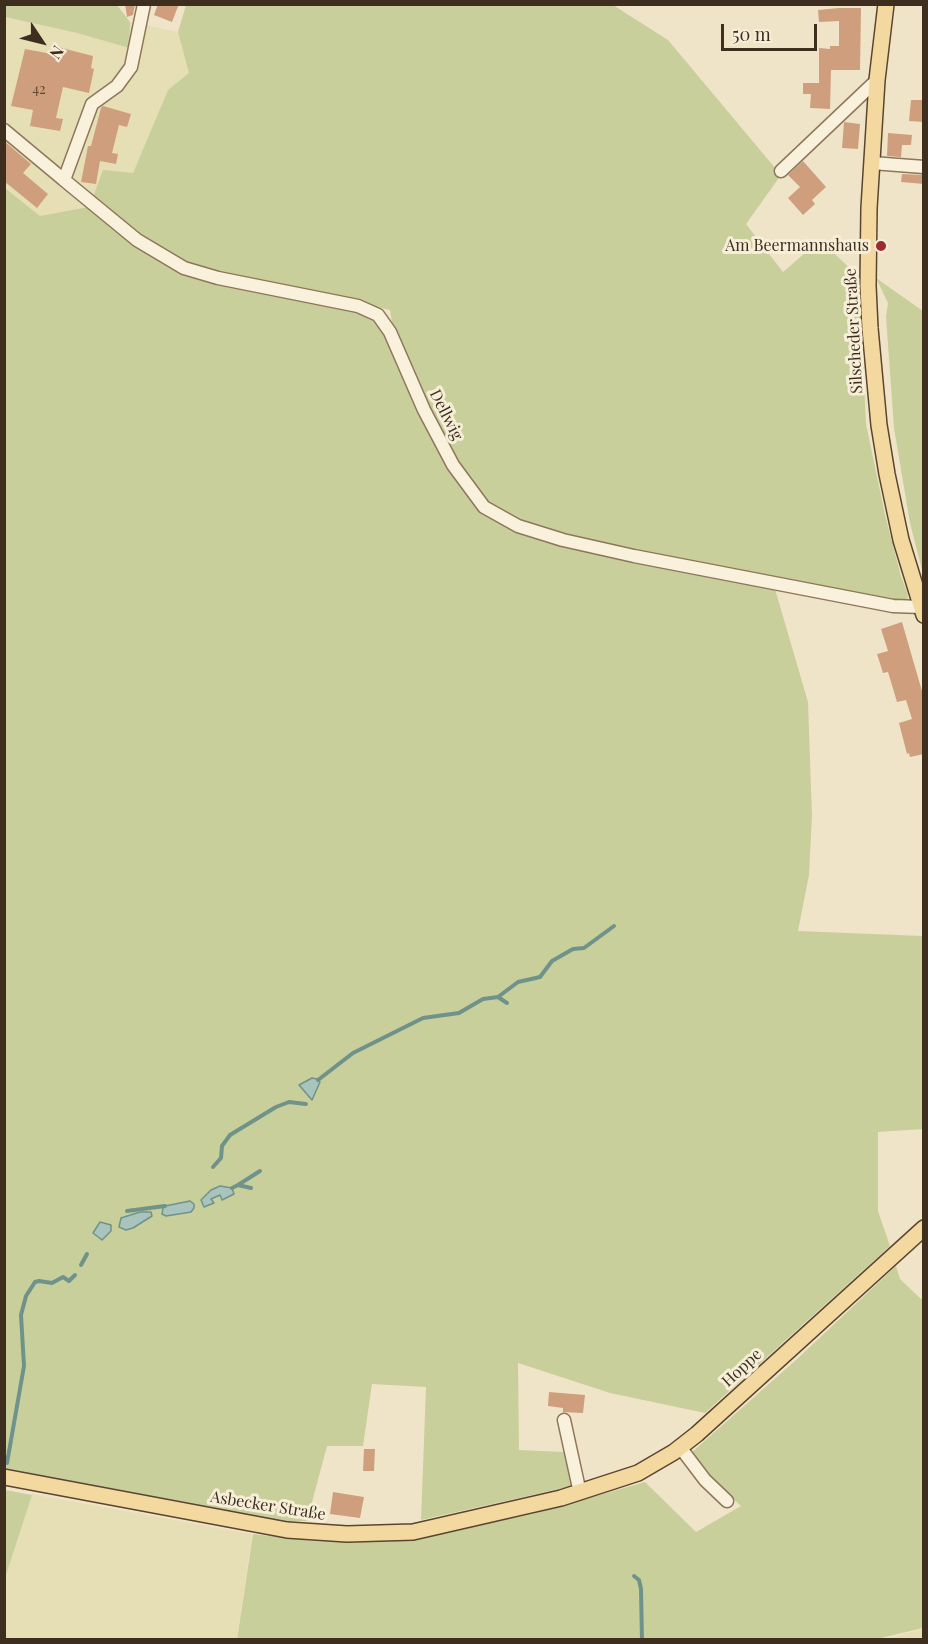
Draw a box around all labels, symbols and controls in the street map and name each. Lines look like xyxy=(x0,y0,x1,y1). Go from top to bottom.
north arrow xyxy=(12,12,72,72)
scale bar xyxy=(724,12,820,50)
text: 50 m xyxy=(732,22,771,46)
text: N xyxy=(45,42,69,63)
house number: 42 xyxy=(32,82,46,98)
place label: Am Beermannshaus xyxy=(725,236,869,256)
marker: Am Beermannshaus xyxy=(874,239,888,253)
street label: Silscheder Straße xyxy=(841,268,867,394)
street label: Dellwig xyxy=(425,386,467,444)
street label: Hoppe xyxy=(718,1345,766,1391)
street label: Asbecker Straße xyxy=(209,1487,327,1525)

